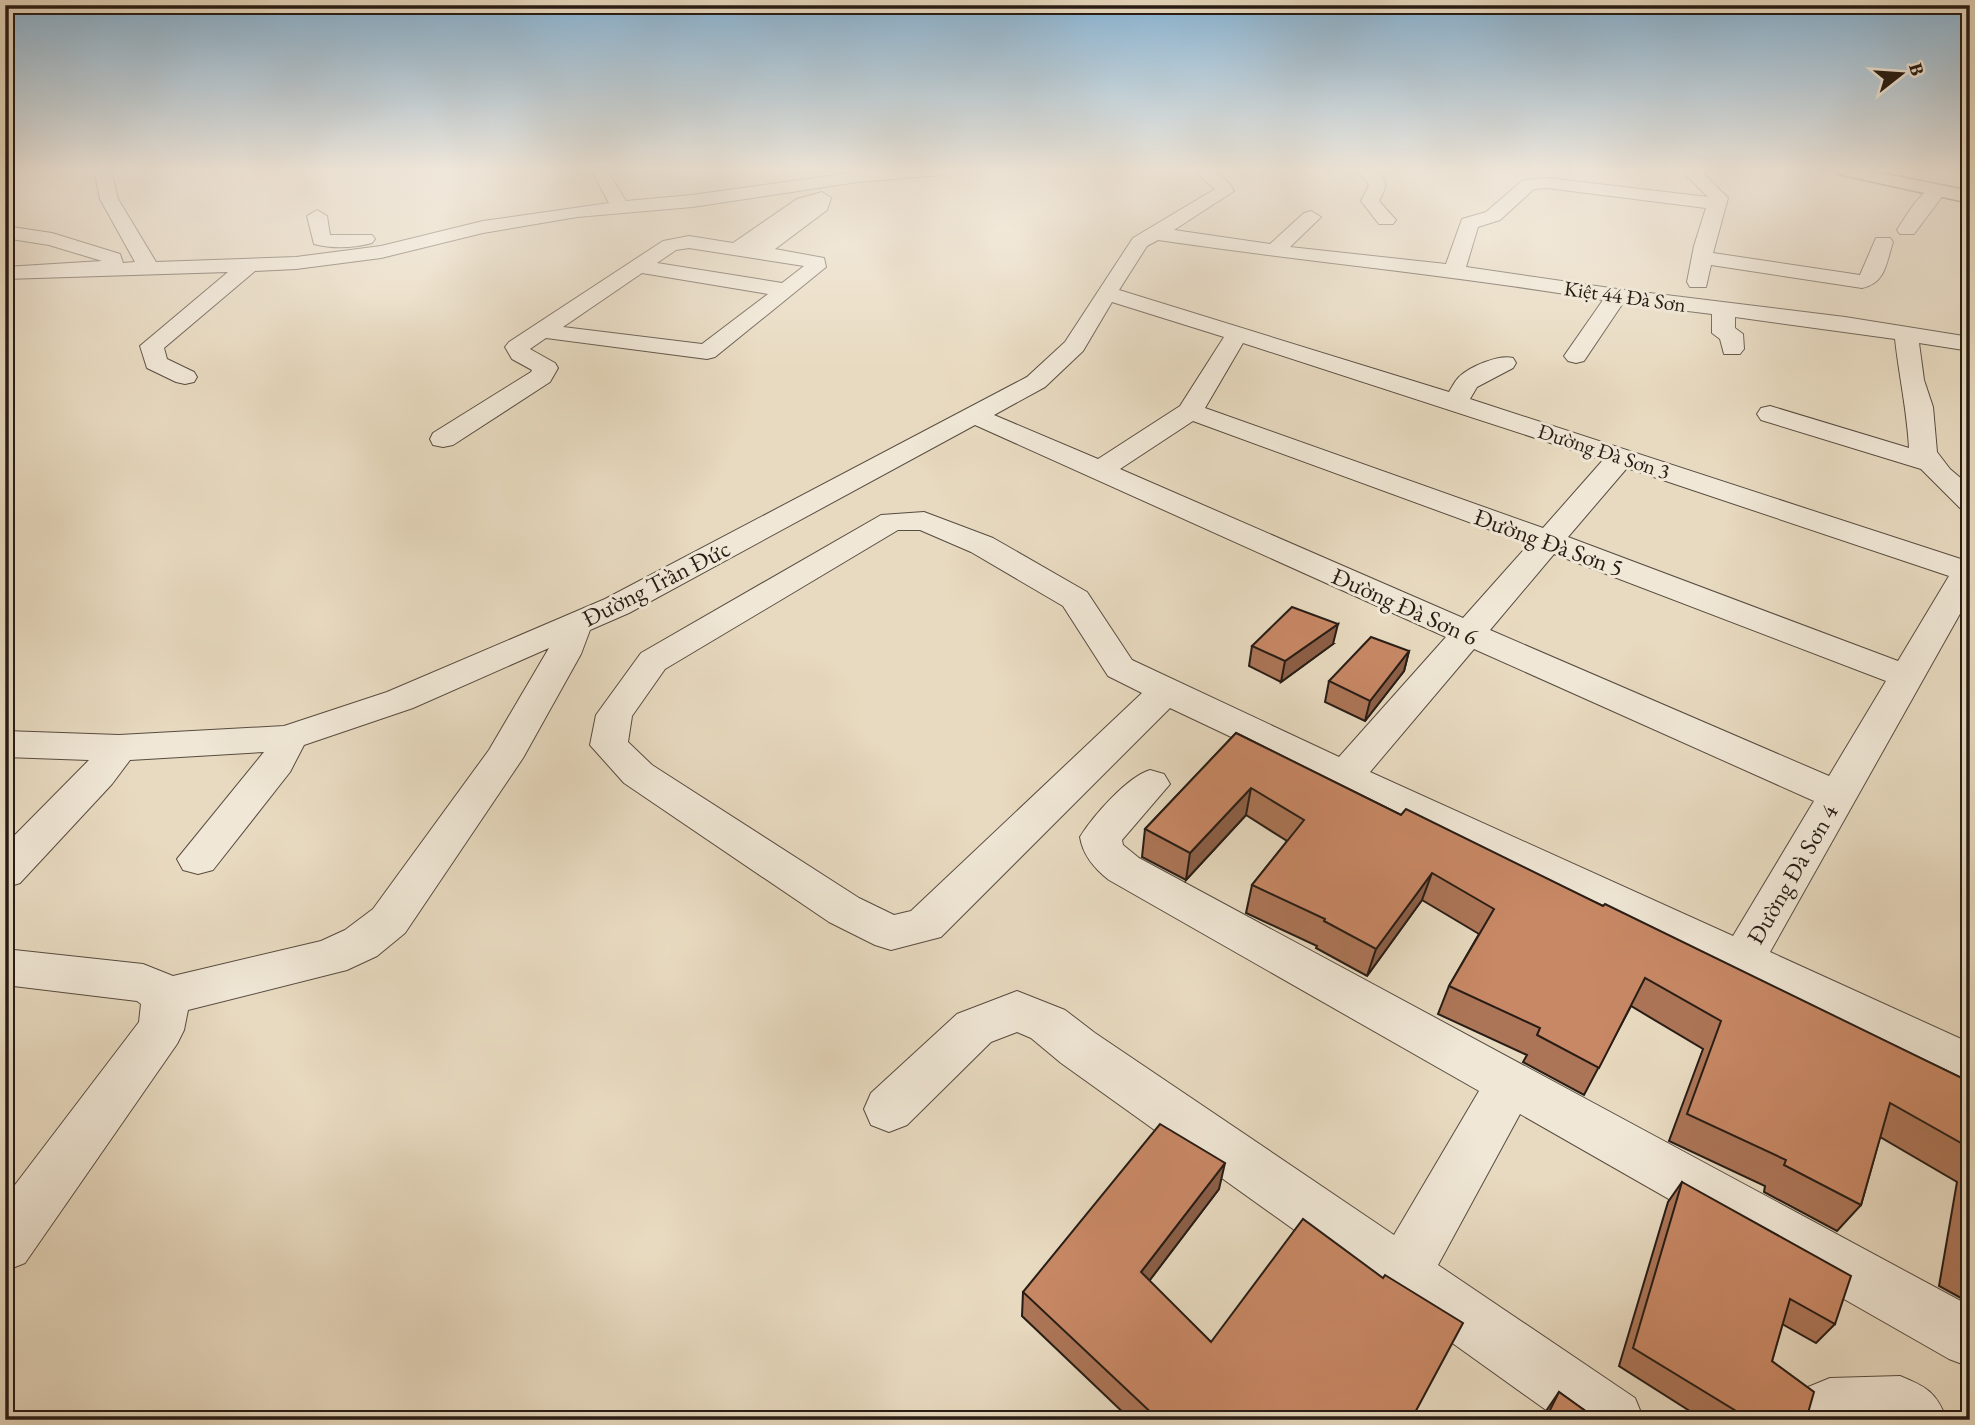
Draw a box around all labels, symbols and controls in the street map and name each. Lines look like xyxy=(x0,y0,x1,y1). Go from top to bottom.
north arrow xyxy=(1867,38,1937,108)
text: B xyxy=(1903,60,1931,79)
street label: Kiệt 44 Đà Sơn xyxy=(1562,274,1688,318)
street label: Đường Đà Sơn 3 xyxy=(1535,417,1673,485)
street label: Đường Đà Sơn 5 xyxy=(1470,501,1628,583)
street label: Đường Trần Đức xyxy=(577,532,735,634)
street label: Đường Đà Sơn 6 xyxy=(1327,560,1483,652)
street label: Đường Đà Sơn 4 xyxy=(1739,798,1845,949)

